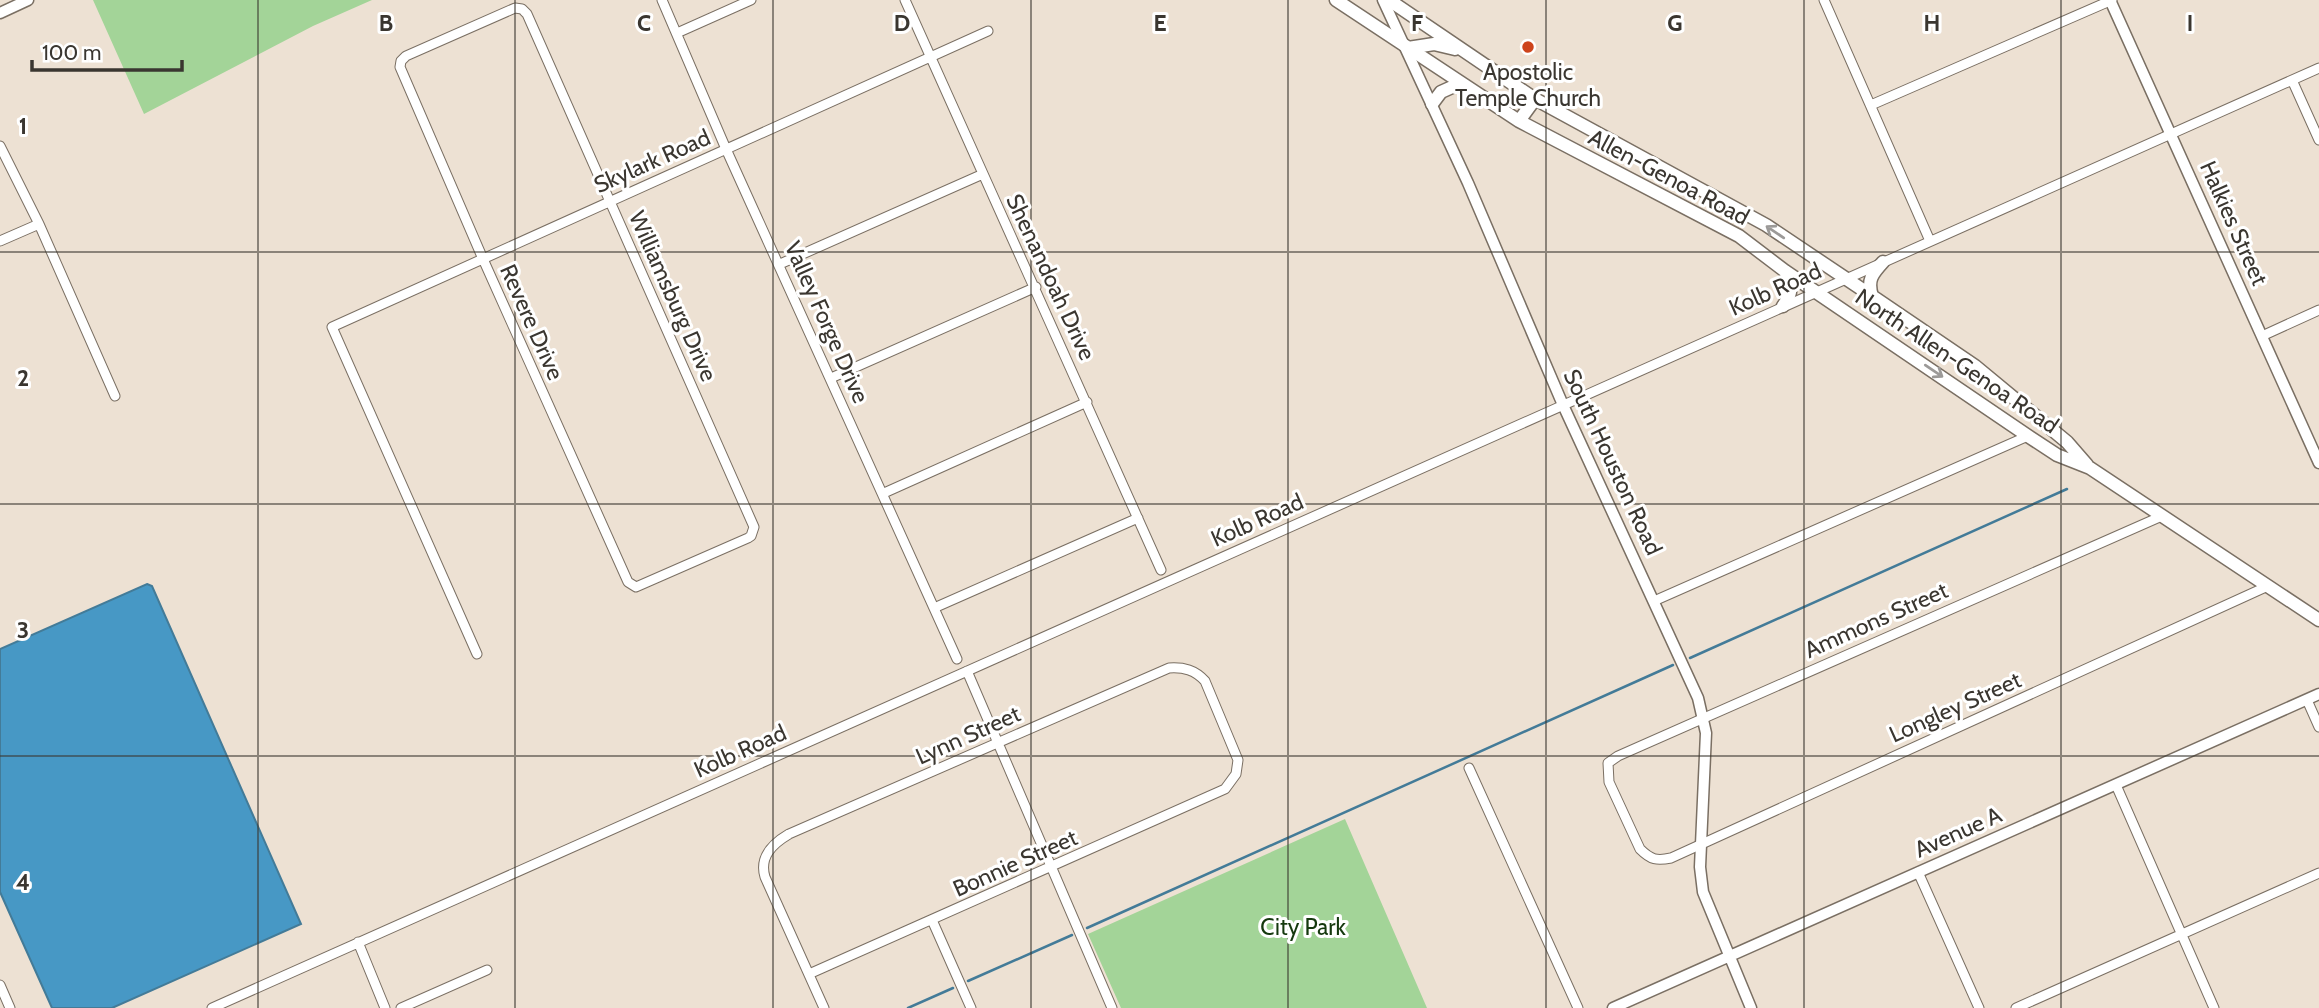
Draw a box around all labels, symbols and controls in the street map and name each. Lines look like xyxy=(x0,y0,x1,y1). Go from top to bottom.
text: B xyxy=(379,9,393,37)
text: C xyxy=(637,9,651,37)
text: D xyxy=(894,9,910,37)
text: E xyxy=(1153,9,1167,37)
text: F xyxy=(1411,9,1423,37)
text: G xyxy=(1667,9,1683,37)
text: H xyxy=(1924,9,1940,37)
text: I xyxy=(2187,9,2193,37)
scale bar xyxy=(32,28,182,72)
marker: Apostolic Temple Church xyxy=(1520,39,1536,55)
text: 100 m xyxy=(42,40,101,65)
place label: Apostolic Temple Church xyxy=(1455,58,1601,112)
text: 1 xyxy=(19,112,27,140)
street label: Skylark Road xyxy=(590,123,714,199)
street label: Allen-Genoa Road xyxy=(1584,123,1754,231)
street label: Halkies Street xyxy=(2194,156,2274,290)
street label: Shenandoah Drive xyxy=(1000,190,1102,365)
street label: Williamsburg Drive xyxy=(623,207,723,386)
one-way arrow xyxy=(1766,225,1785,239)
street label: Valley Forge Drive xyxy=(779,237,875,407)
street label: Kolb Road xyxy=(1724,256,1826,322)
street label: Revere Drive xyxy=(494,260,570,384)
street label: North Allen-Genoa Road xyxy=(1850,283,2064,439)
text: 2 xyxy=(17,364,29,392)
one-way arrow xyxy=(1923,364,1943,378)
street label: South Houston Road xyxy=(1558,365,1668,559)
street label: Kolb Road xyxy=(1206,487,1308,553)
street label: Ammons Street xyxy=(1800,576,1952,664)
text: 3 xyxy=(17,616,29,644)
street label: Longley Street xyxy=(1885,665,2025,748)
street label: Lynn Street xyxy=(911,699,1025,770)
street label: Kolb Road xyxy=(689,718,791,784)
street label: Avenue A xyxy=(1910,800,2006,864)
street label: Bonnie Street xyxy=(949,823,1082,903)
text: 4 xyxy=(16,868,30,896)
park label: City Park xyxy=(1260,913,1347,941)

